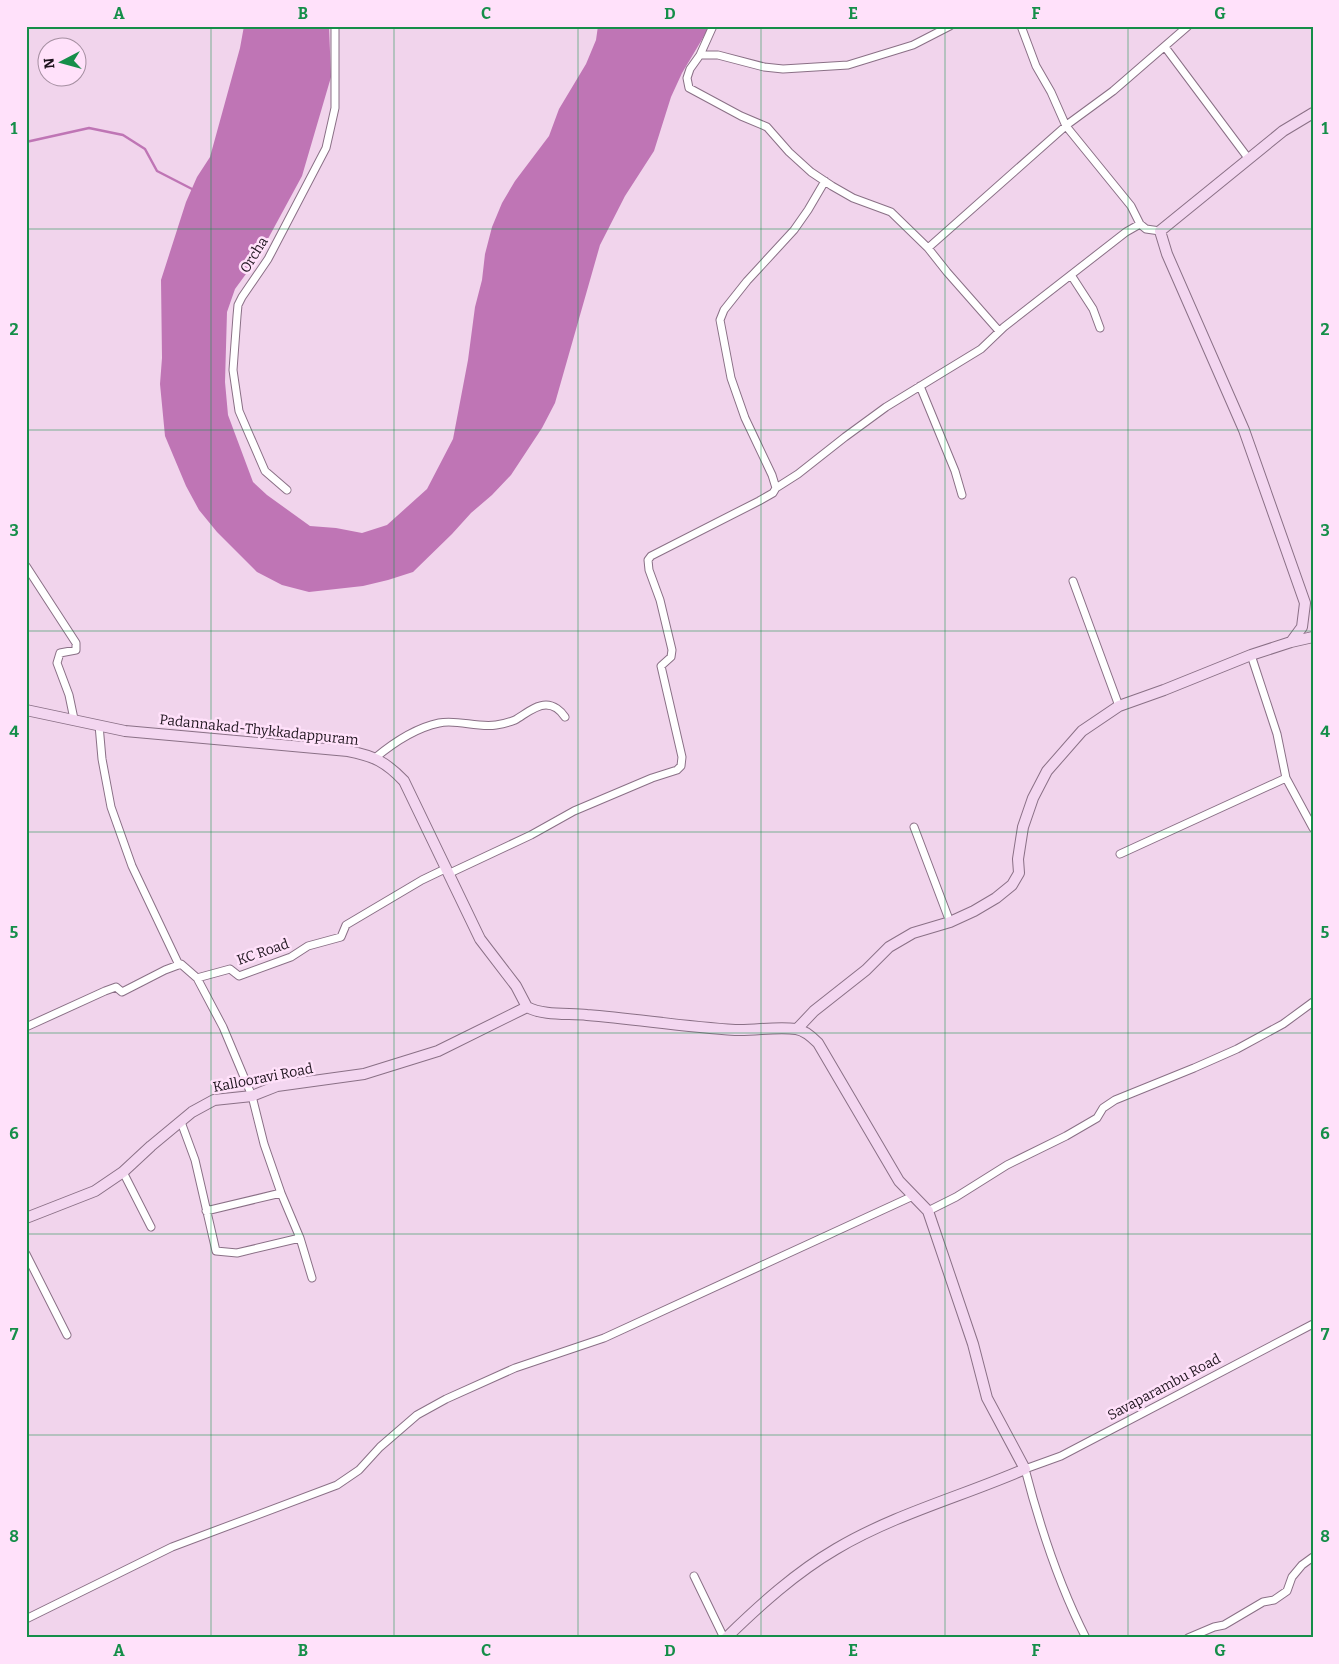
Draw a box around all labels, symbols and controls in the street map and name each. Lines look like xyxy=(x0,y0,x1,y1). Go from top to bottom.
text: A xyxy=(113,4,125,23)
text: B xyxy=(298,4,308,23)
text: C xyxy=(481,4,491,23)
text: D xyxy=(664,4,676,23)
text: E xyxy=(848,4,858,23)
text: F xyxy=(1032,4,1041,23)
text: G xyxy=(1214,4,1226,23)
north arrow xyxy=(38,38,88,88)
text: N xyxy=(41,57,59,70)
text: 1 xyxy=(11,119,18,138)
text: 1 xyxy=(1322,119,1329,138)
street label: Orcha xyxy=(236,234,272,276)
text: 2 xyxy=(9,320,19,339)
text: 2 xyxy=(1320,320,1330,339)
text: 3 xyxy=(9,521,19,540)
text: 3 xyxy=(1320,521,1330,540)
street label: Padannakad-Thykkadappuram xyxy=(159,711,360,749)
text: 4 xyxy=(9,722,19,741)
text: 4 xyxy=(1320,722,1330,741)
text: 5 xyxy=(10,923,19,942)
text: 5 xyxy=(1321,923,1330,942)
street label: KC Road xyxy=(235,935,291,969)
street label: Kallooravi Road xyxy=(212,1060,314,1096)
text: 6 xyxy=(9,1124,19,1143)
text: 6 xyxy=(1320,1124,1330,1143)
text: 7 xyxy=(10,1325,19,1344)
text: 7 xyxy=(1321,1325,1330,1344)
street label: Savaparambu Road xyxy=(1105,1350,1223,1424)
text: 8 xyxy=(9,1527,19,1546)
text: 8 xyxy=(1320,1527,1330,1546)
text: A xyxy=(113,1641,125,1660)
text: B xyxy=(298,1641,308,1660)
text: C xyxy=(481,1641,491,1660)
text: D xyxy=(664,1641,676,1660)
text: E xyxy=(848,1641,858,1660)
text: F xyxy=(1032,1641,1041,1660)
text: G xyxy=(1214,1641,1226,1660)

